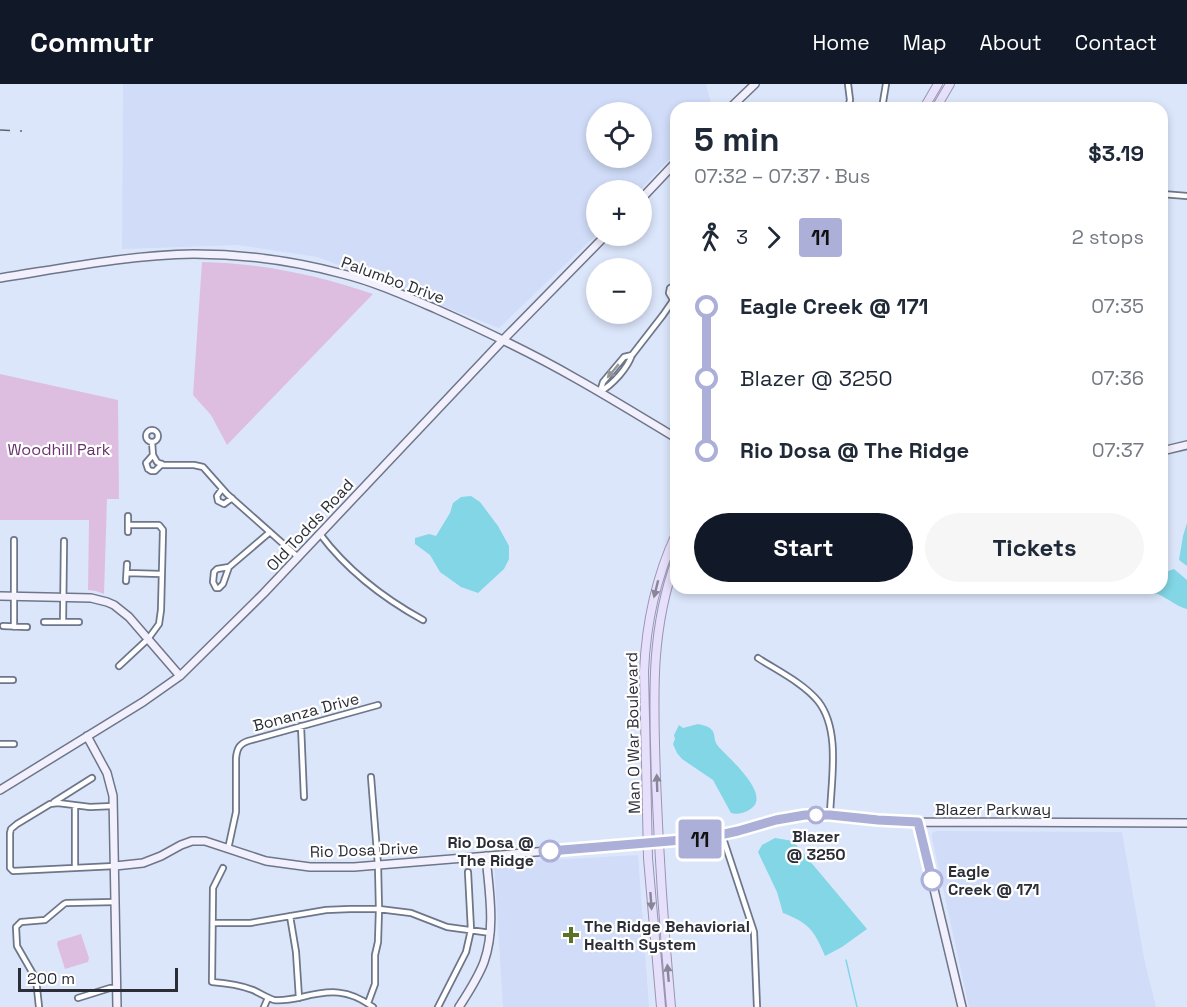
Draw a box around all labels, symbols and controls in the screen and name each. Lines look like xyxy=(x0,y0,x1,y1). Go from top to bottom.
text: Commutr xyxy=(30,24,154,60)
text: Home xyxy=(812,29,870,56)
text: Map xyxy=(903,29,947,56)
text: About xyxy=(980,29,1042,56)
text: Contact xyxy=(1075,29,1157,56)
map controls xyxy=(586,102,652,324)
button: locate xyxy=(586,102,652,168)
text: 5 min xyxy=(694,119,779,161)
text: $3.19 xyxy=(1088,139,1144,167)
text: 07:32 – 07:37 · Bus xyxy=(694,163,870,189)
button: + xyxy=(586,180,652,246)
icon: walk xyxy=(694,221,727,254)
icon: forward xyxy=(757,221,790,254)
text: 3 xyxy=(736,224,748,250)
text: 11 xyxy=(811,224,830,251)
text: 2 stops xyxy=(1072,224,1144,250)
street label: Palumbo Drive xyxy=(338,252,448,308)
button: − xyxy=(586,258,652,324)
text: Eagle Creek @ 171 xyxy=(740,292,928,320)
text: 07:35 xyxy=(1091,293,1144,319)
one-way arrow xyxy=(607,363,620,378)
text: Blazer @ 3250 xyxy=(740,364,893,392)
text: 07:36 xyxy=(1091,365,1144,391)
text: Rio Dosa @ The Ridge xyxy=(740,436,969,464)
text: 07:37 xyxy=(1092,437,1144,463)
park label: Woodhill Park xyxy=(8,439,111,460)
street label: Old Todds Road xyxy=(262,474,358,576)
button: Start xyxy=(694,513,913,582)
button: Tickets xyxy=(925,513,1144,582)
one-way arrow xyxy=(651,580,661,598)
street label: Man O War Boulevard xyxy=(621,652,645,814)
street label: Bonanza Drive xyxy=(251,688,361,736)
one-way arrow xyxy=(652,773,661,792)
street label: Blazer Parkway xyxy=(935,799,1051,820)
marker: Blazer @ 3250 xyxy=(807,806,825,824)
line badge: 11 xyxy=(673,820,727,858)
text: 11 xyxy=(691,826,709,853)
place label: Blazer @ 3250 xyxy=(786,826,846,865)
place label: Rio Dosa @ The Ridge xyxy=(447,832,534,871)
street label: Rio Dosa Drive xyxy=(309,838,419,862)
marker: Rio Dosa @ The Ridge xyxy=(539,840,561,862)
place label: Eagle Creek @ 171 xyxy=(948,861,1039,900)
marker: Eagle Creek @ 171 xyxy=(921,869,943,891)
one-way arrow xyxy=(646,891,656,910)
place label: The Ridge Behaviorial Health System xyxy=(584,916,750,955)
marker: The Ridge Behaviorial Health System xyxy=(562,926,580,944)
one-way arrow xyxy=(663,963,673,982)
scale bar xyxy=(18,965,178,992)
text: 200 m xyxy=(27,968,75,989)

